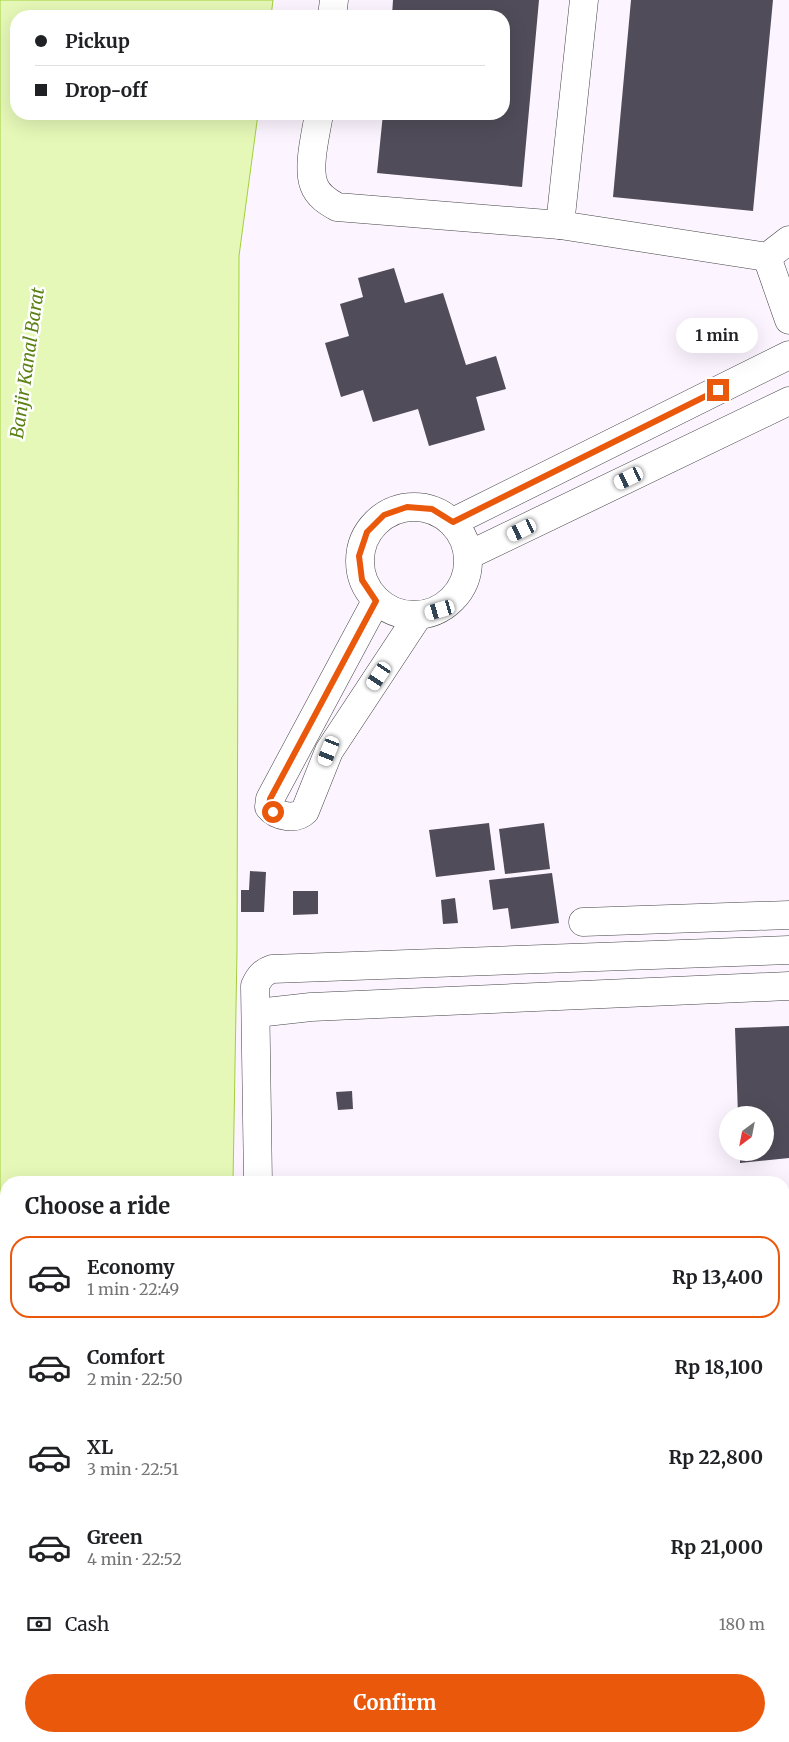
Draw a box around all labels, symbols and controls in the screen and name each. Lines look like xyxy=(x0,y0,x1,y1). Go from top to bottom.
text: Pickup xyxy=(65,29,130,53)
text: Drop-off xyxy=(65,78,147,102)
water label: Banjir Kanal Barat xyxy=(5,285,49,440)
callout: 1 min xyxy=(677,318,759,352)
text: 1 min xyxy=(695,325,739,345)
route end xyxy=(707,379,729,401)
car xyxy=(612,465,645,491)
car xyxy=(505,517,538,543)
car xyxy=(423,599,456,621)
car xyxy=(364,659,393,693)
car xyxy=(316,734,341,768)
route start xyxy=(262,801,284,823)
north arrow xyxy=(719,1106,774,1161)
map controls xyxy=(719,1106,774,1161)
text: Choose a ride xyxy=(25,1192,170,1220)
icon: car xyxy=(27,1255,72,1300)
text: Economy xyxy=(87,1255,175,1279)
text: Rp 13,400 xyxy=(672,1265,763,1289)
text: 1 min · 22:49 xyxy=(87,1279,179,1299)
icon: car xyxy=(27,1345,72,1390)
text: Comfort xyxy=(87,1345,165,1369)
text: Rp 18,100 xyxy=(675,1355,763,1379)
text: 2 min · 22:50 xyxy=(87,1369,183,1389)
icon: car xyxy=(27,1435,72,1480)
text: XL xyxy=(87,1435,113,1459)
text: Rp 22,800 xyxy=(669,1445,763,1469)
text: 3 min · 22:51 xyxy=(87,1459,179,1479)
icon: car xyxy=(27,1525,72,1570)
text: Green xyxy=(87,1525,143,1549)
text: Rp 21,000 xyxy=(671,1535,763,1559)
text: 4 min · 22:52 xyxy=(87,1549,182,1569)
icon: cash xyxy=(25,1610,53,1638)
text: Cash xyxy=(65,1612,109,1636)
text: 180 m xyxy=(719,1614,765,1634)
button: Confirm xyxy=(25,1674,765,1732)

